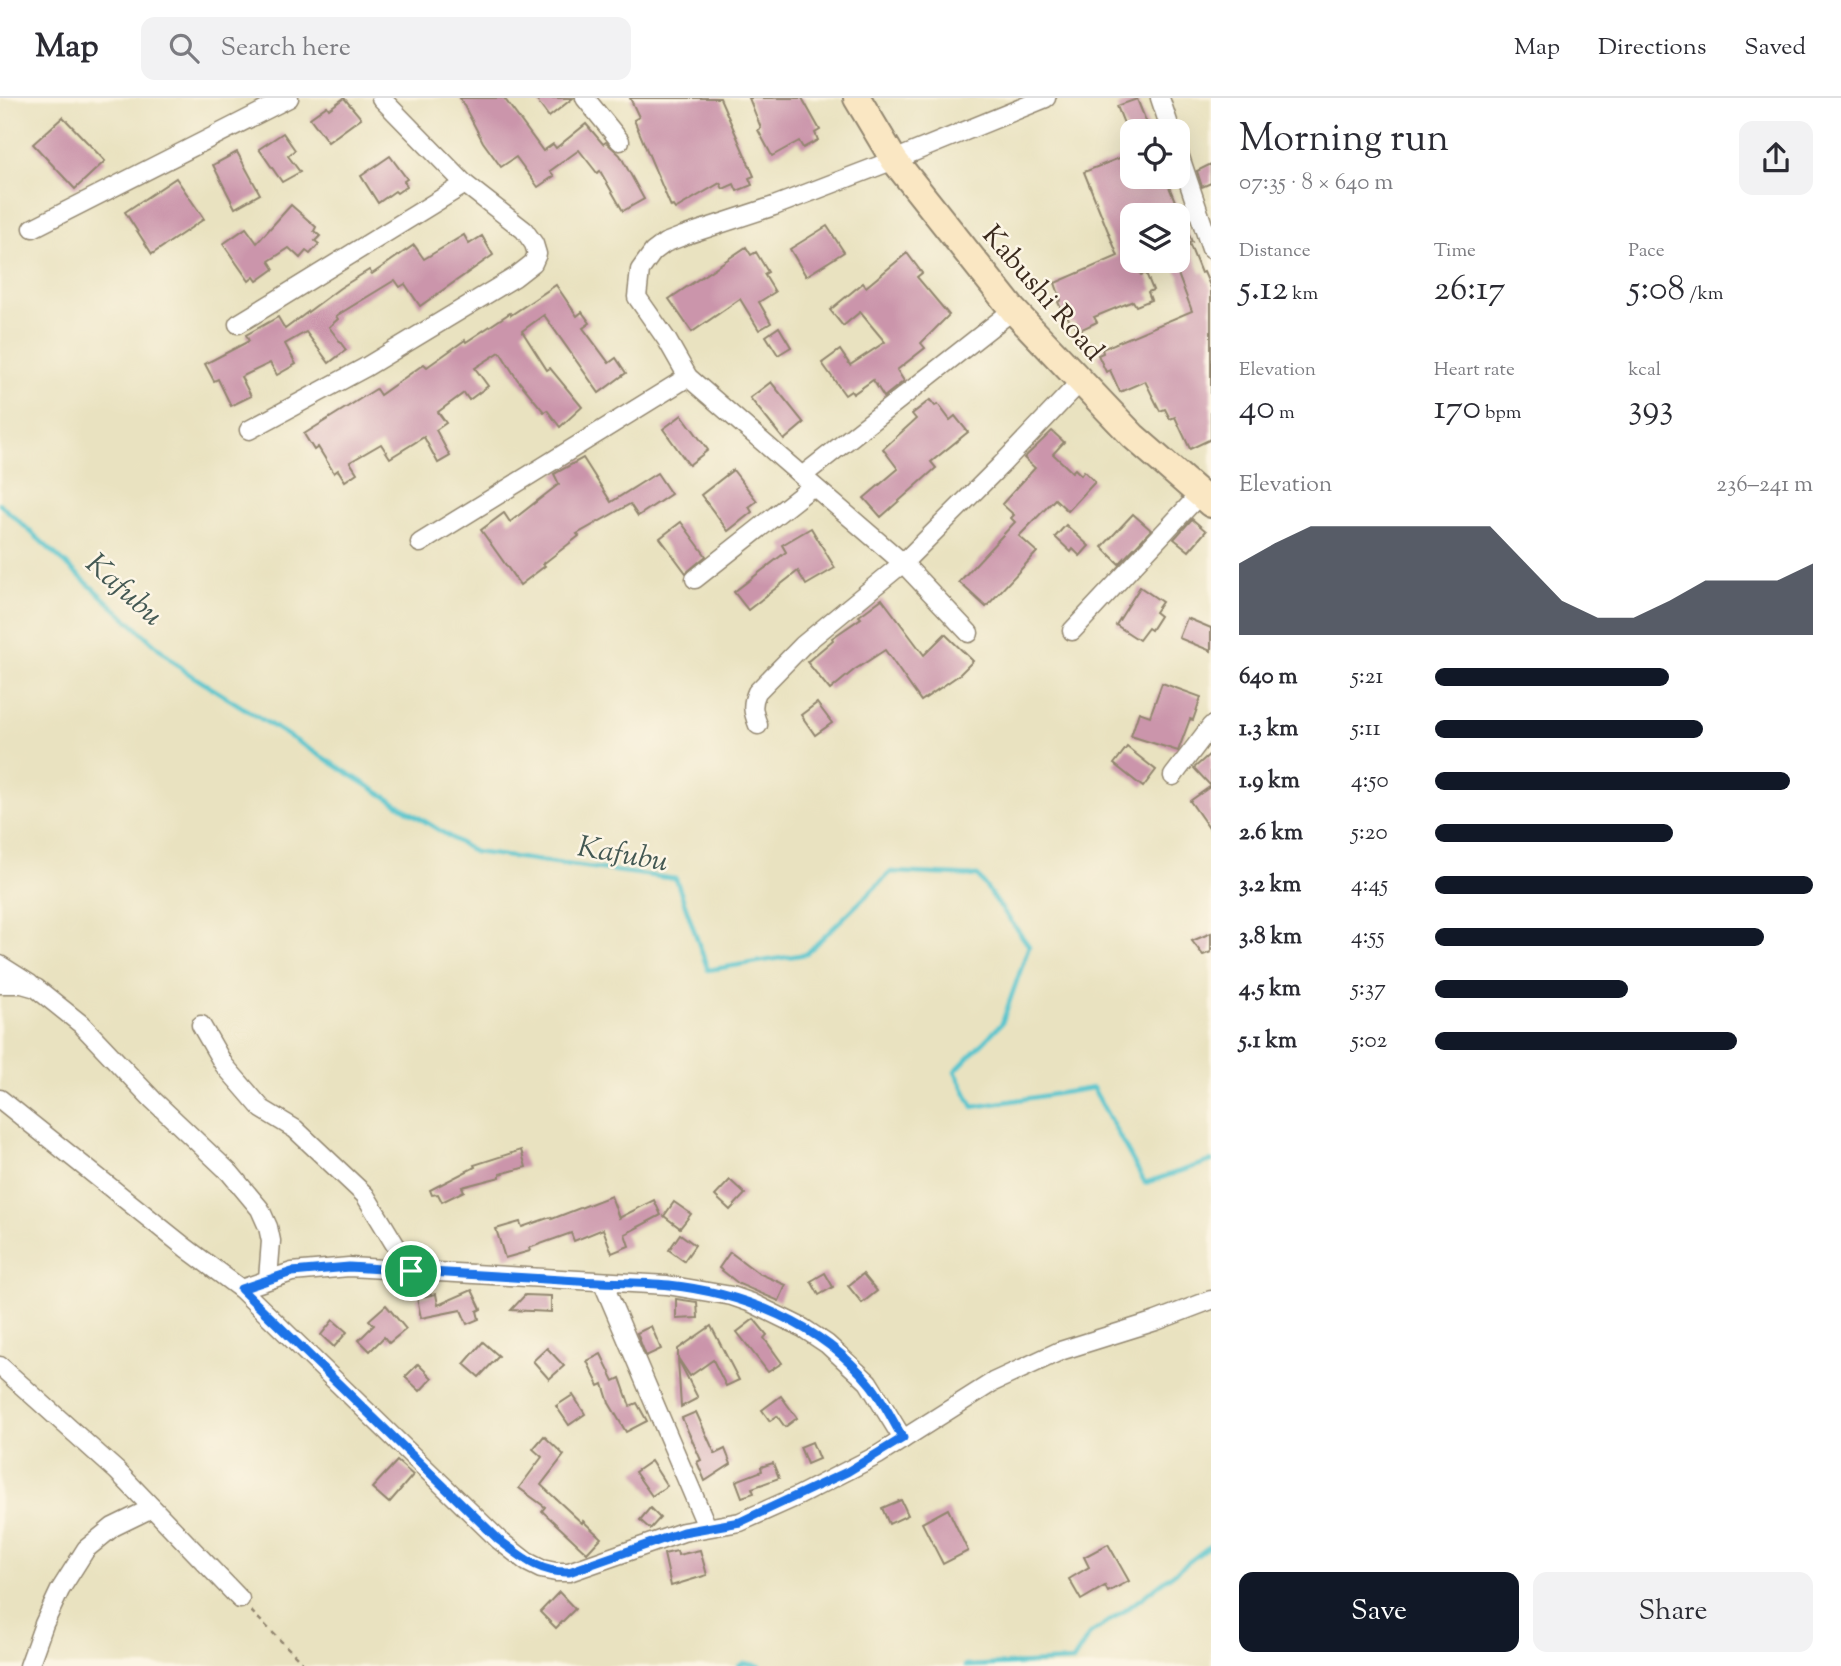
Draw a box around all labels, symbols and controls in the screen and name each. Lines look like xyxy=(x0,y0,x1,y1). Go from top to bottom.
search box xyxy=(141,17,631,80)
text: Map xyxy=(35,24,99,72)
icon: search xyxy=(165,29,203,67)
text: Search here xyxy=(221,30,351,67)
text: Map xyxy=(1514,31,1560,65)
text: Directions xyxy=(1598,31,1706,65)
text: Saved xyxy=(1744,31,1806,65)
text: Morning run xyxy=(1239,114,1449,168)
map controls xyxy=(1120,119,1190,273)
button: locate xyxy=(1120,119,1190,189)
button: share xyxy=(1739,121,1813,195)
text: 07:35 · 8 × 640 m xyxy=(1239,167,1393,200)
button: layers xyxy=(1120,203,1190,273)
street label: Kabushi Road xyxy=(971,217,1112,371)
text: Distance xyxy=(1239,238,1311,265)
text: Time xyxy=(1434,238,1476,265)
text: Pace xyxy=(1628,238,1665,265)
text: 5.12 xyxy=(1239,265,1288,316)
text: 26:17 xyxy=(1434,265,1506,316)
text: 5:08 xyxy=(1628,265,1685,316)
text: km xyxy=(1288,281,1318,308)
text: /km xyxy=(1685,281,1723,308)
text: Elevation xyxy=(1239,357,1316,384)
text: Heart rate xyxy=(1434,357,1515,384)
text: kcal xyxy=(1628,357,1661,384)
text: 40 xyxy=(1239,384,1275,435)
text: 170 xyxy=(1434,384,1481,435)
text: 393 xyxy=(1628,384,1673,435)
text: m xyxy=(1275,400,1295,427)
text: bpm xyxy=(1481,400,1521,427)
text: Elevation xyxy=(1239,469,1332,502)
text: 236–241 m xyxy=(1716,469,1813,502)
water label: Kafubu xyxy=(75,544,172,638)
text: 640 m xyxy=(1239,661,1297,694)
text: 5:21 xyxy=(1351,661,1383,694)
text: 1.3 km xyxy=(1239,713,1298,746)
text: 5:11 xyxy=(1351,713,1381,746)
text: 1.9 km xyxy=(1239,765,1300,798)
text: 4:50 xyxy=(1351,765,1389,798)
text: 2.6 km xyxy=(1239,817,1303,850)
text: 5:20 xyxy=(1351,817,1388,850)
water label: Kafubu xyxy=(574,826,672,885)
text: 3.2 km xyxy=(1239,869,1301,902)
text: 4:45 xyxy=(1351,869,1388,902)
text: 3.8 km xyxy=(1239,921,1302,954)
text: 4:55 xyxy=(1351,921,1385,954)
text: 4.5 km xyxy=(1239,973,1301,1006)
text: 5:37 xyxy=(1351,973,1386,1006)
text: 5.1 km xyxy=(1239,1025,1297,1058)
text: 5:02 xyxy=(1351,1025,1387,1058)
pin xyxy=(381,1241,441,1301)
icon: arrive xyxy=(392,1252,430,1290)
button: Save xyxy=(1239,1572,1519,1652)
button: Share xyxy=(1533,1572,1813,1652)

